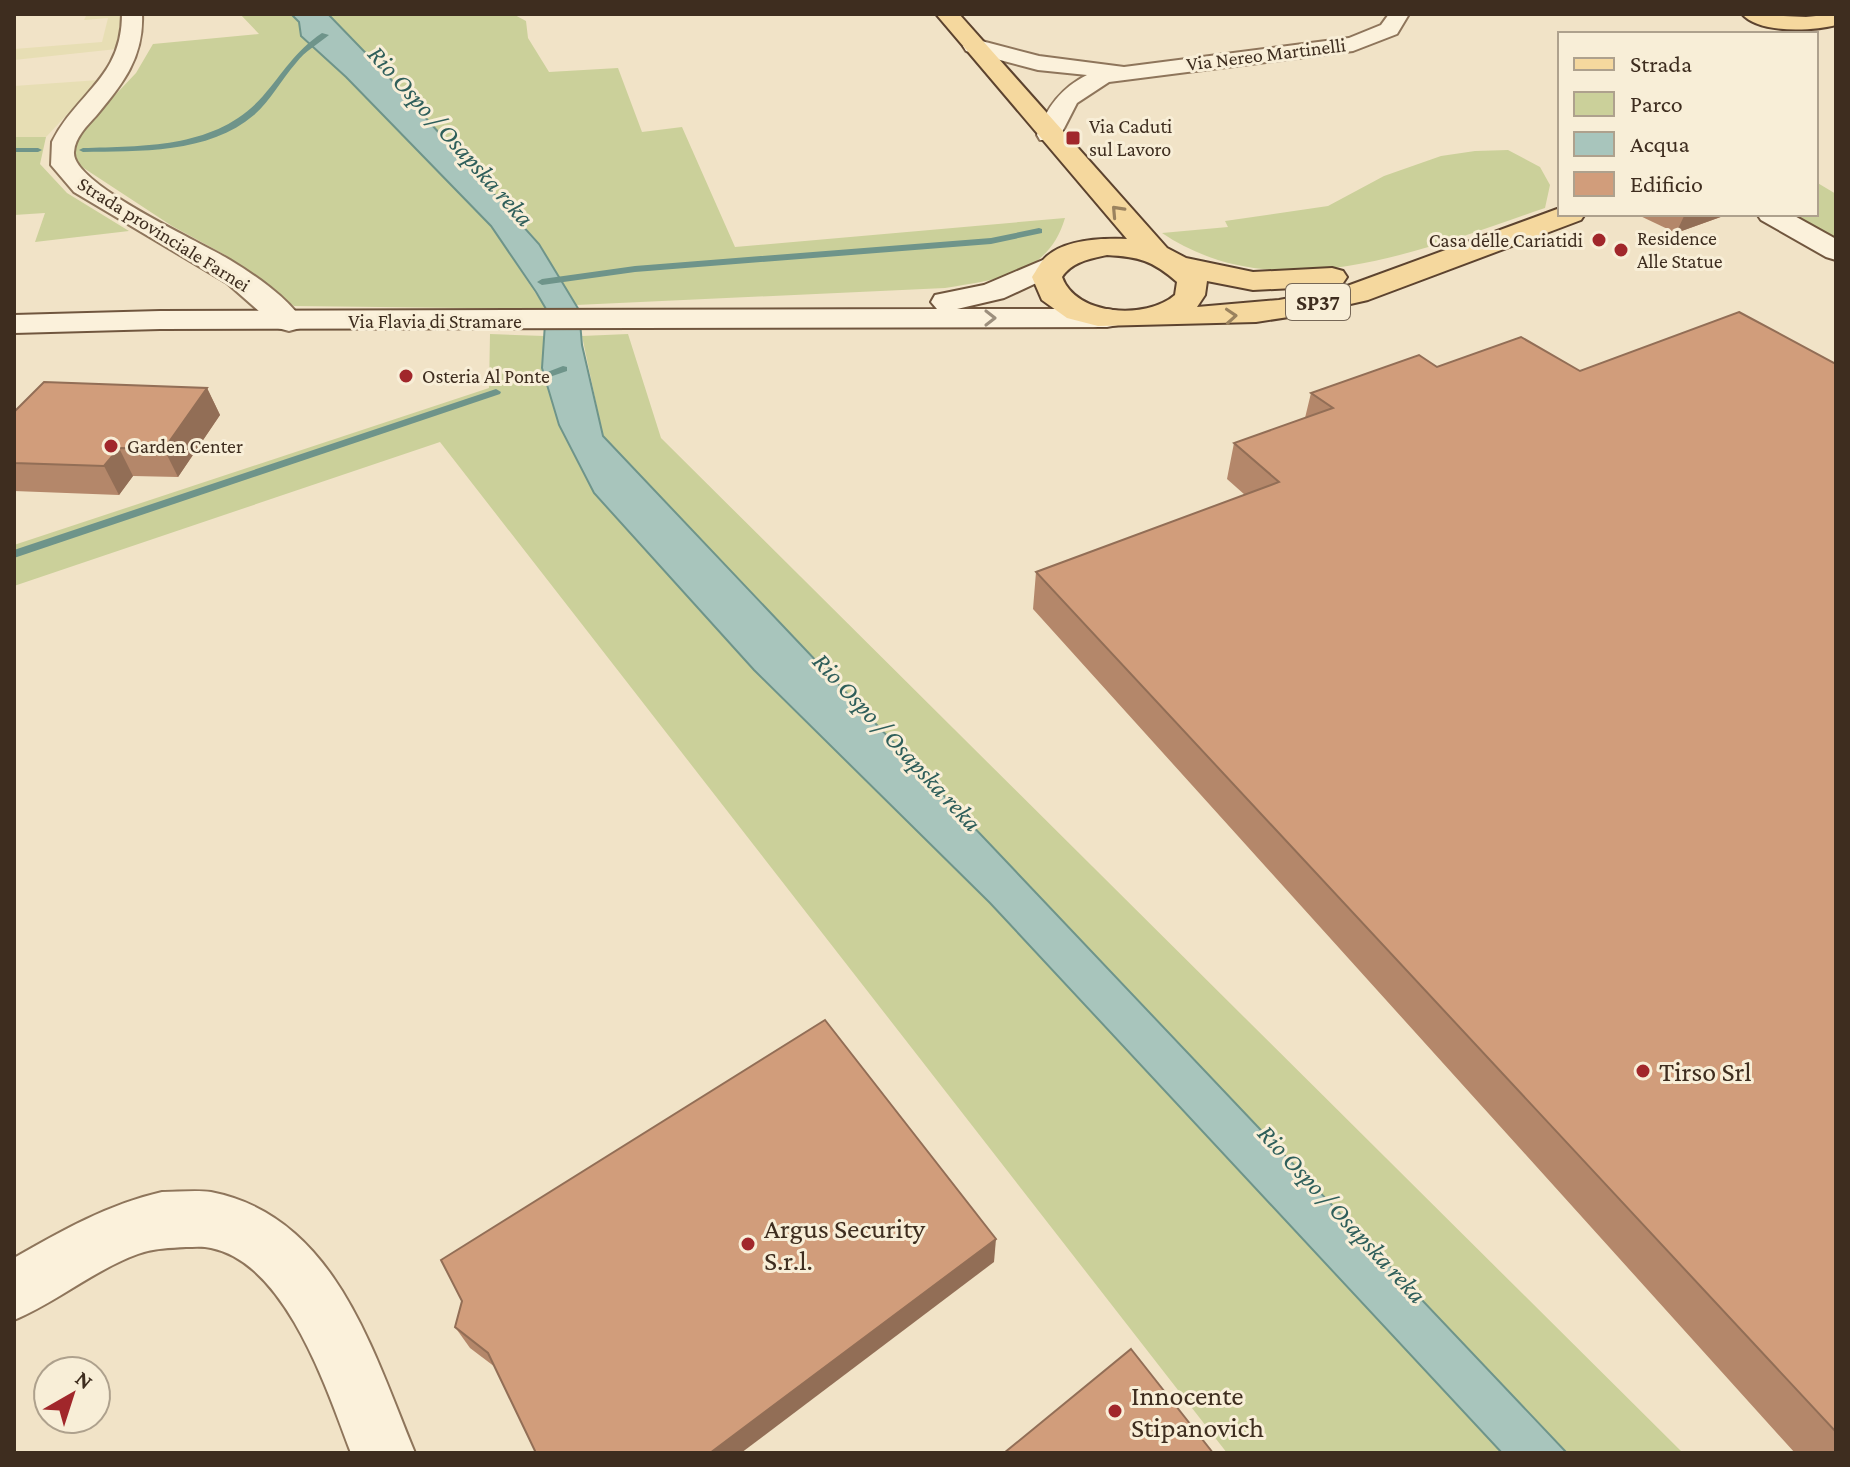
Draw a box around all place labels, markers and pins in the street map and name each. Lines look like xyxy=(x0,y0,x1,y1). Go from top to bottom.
place label: Via Caduti sul Lavoro xyxy=(1089,115,1172,160)
marker: Via Caduti sul Lavoro xyxy=(1064,129,1082,147)
place label: Residence Alle Statue xyxy=(1637,227,1723,272)
place label: Casa delle Cariatidi xyxy=(1429,229,1583,251)
marker: Casa delle Cariatidi xyxy=(1590,231,1608,249)
marker: Residence Alle Statue xyxy=(1612,241,1630,259)
place label: Osteria Al Ponte xyxy=(422,365,550,387)
marker: Osteria Al Ponte xyxy=(397,367,415,385)
place label: Garden Center xyxy=(127,435,243,457)
marker: Garden Center xyxy=(102,437,120,455)
place label: Tirso Srl xyxy=(1659,1056,1752,1087)
marker: Tirso Srl xyxy=(1634,1062,1652,1080)
place label: Argus Security S.r.l. xyxy=(764,1213,926,1276)
marker: Argus Security S.r.l. xyxy=(739,1235,757,1253)
place label: Innocente Stipanovich xyxy=(1131,1380,1264,1443)
marker: Innocente Stipanovich xyxy=(1106,1402,1124,1420)

